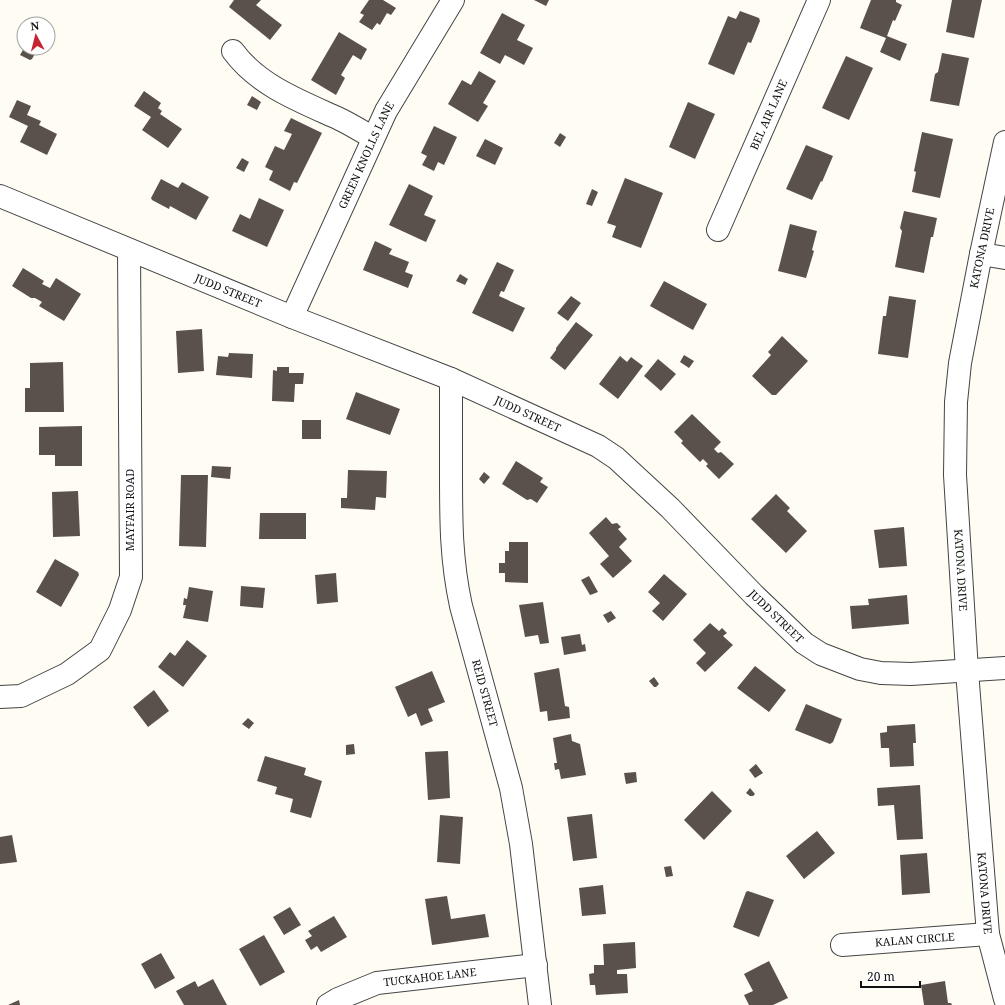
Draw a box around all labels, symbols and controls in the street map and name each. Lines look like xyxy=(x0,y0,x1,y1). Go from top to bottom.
north arrow xyxy=(16,16,56,56)
text: N xyxy=(30,18,40,34)
street label: BEL AIR LANE xyxy=(746,77,790,152)
street label: GREEN KNOLLS LANE xyxy=(334,98,397,211)
street label: KATONA DRIVE xyxy=(966,206,997,290)
street label: JUDD STREET xyxy=(192,269,264,311)
street label: JUDD STREET xyxy=(492,392,563,435)
street label: MAYFAIR ROAD xyxy=(122,469,137,551)
street label: KATONA DRIVE xyxy=(951,529,971,612)
street label: JUDD STREET xyxy=(745,585,807,646)
street label: REID STREET xyxy=(469,658,502,729)
street label: KATONA DRIVE xyxy=(974,852,996,935)
street label: KALAN CIRCLE xyxy=(874,929,955,949)
scale bar xyxy=(861,963,920,989)
street label: TUCKAHOE LANE xyxy=(383,964,477,989)
text: 20 m xyxy=(867,968,895,985)

